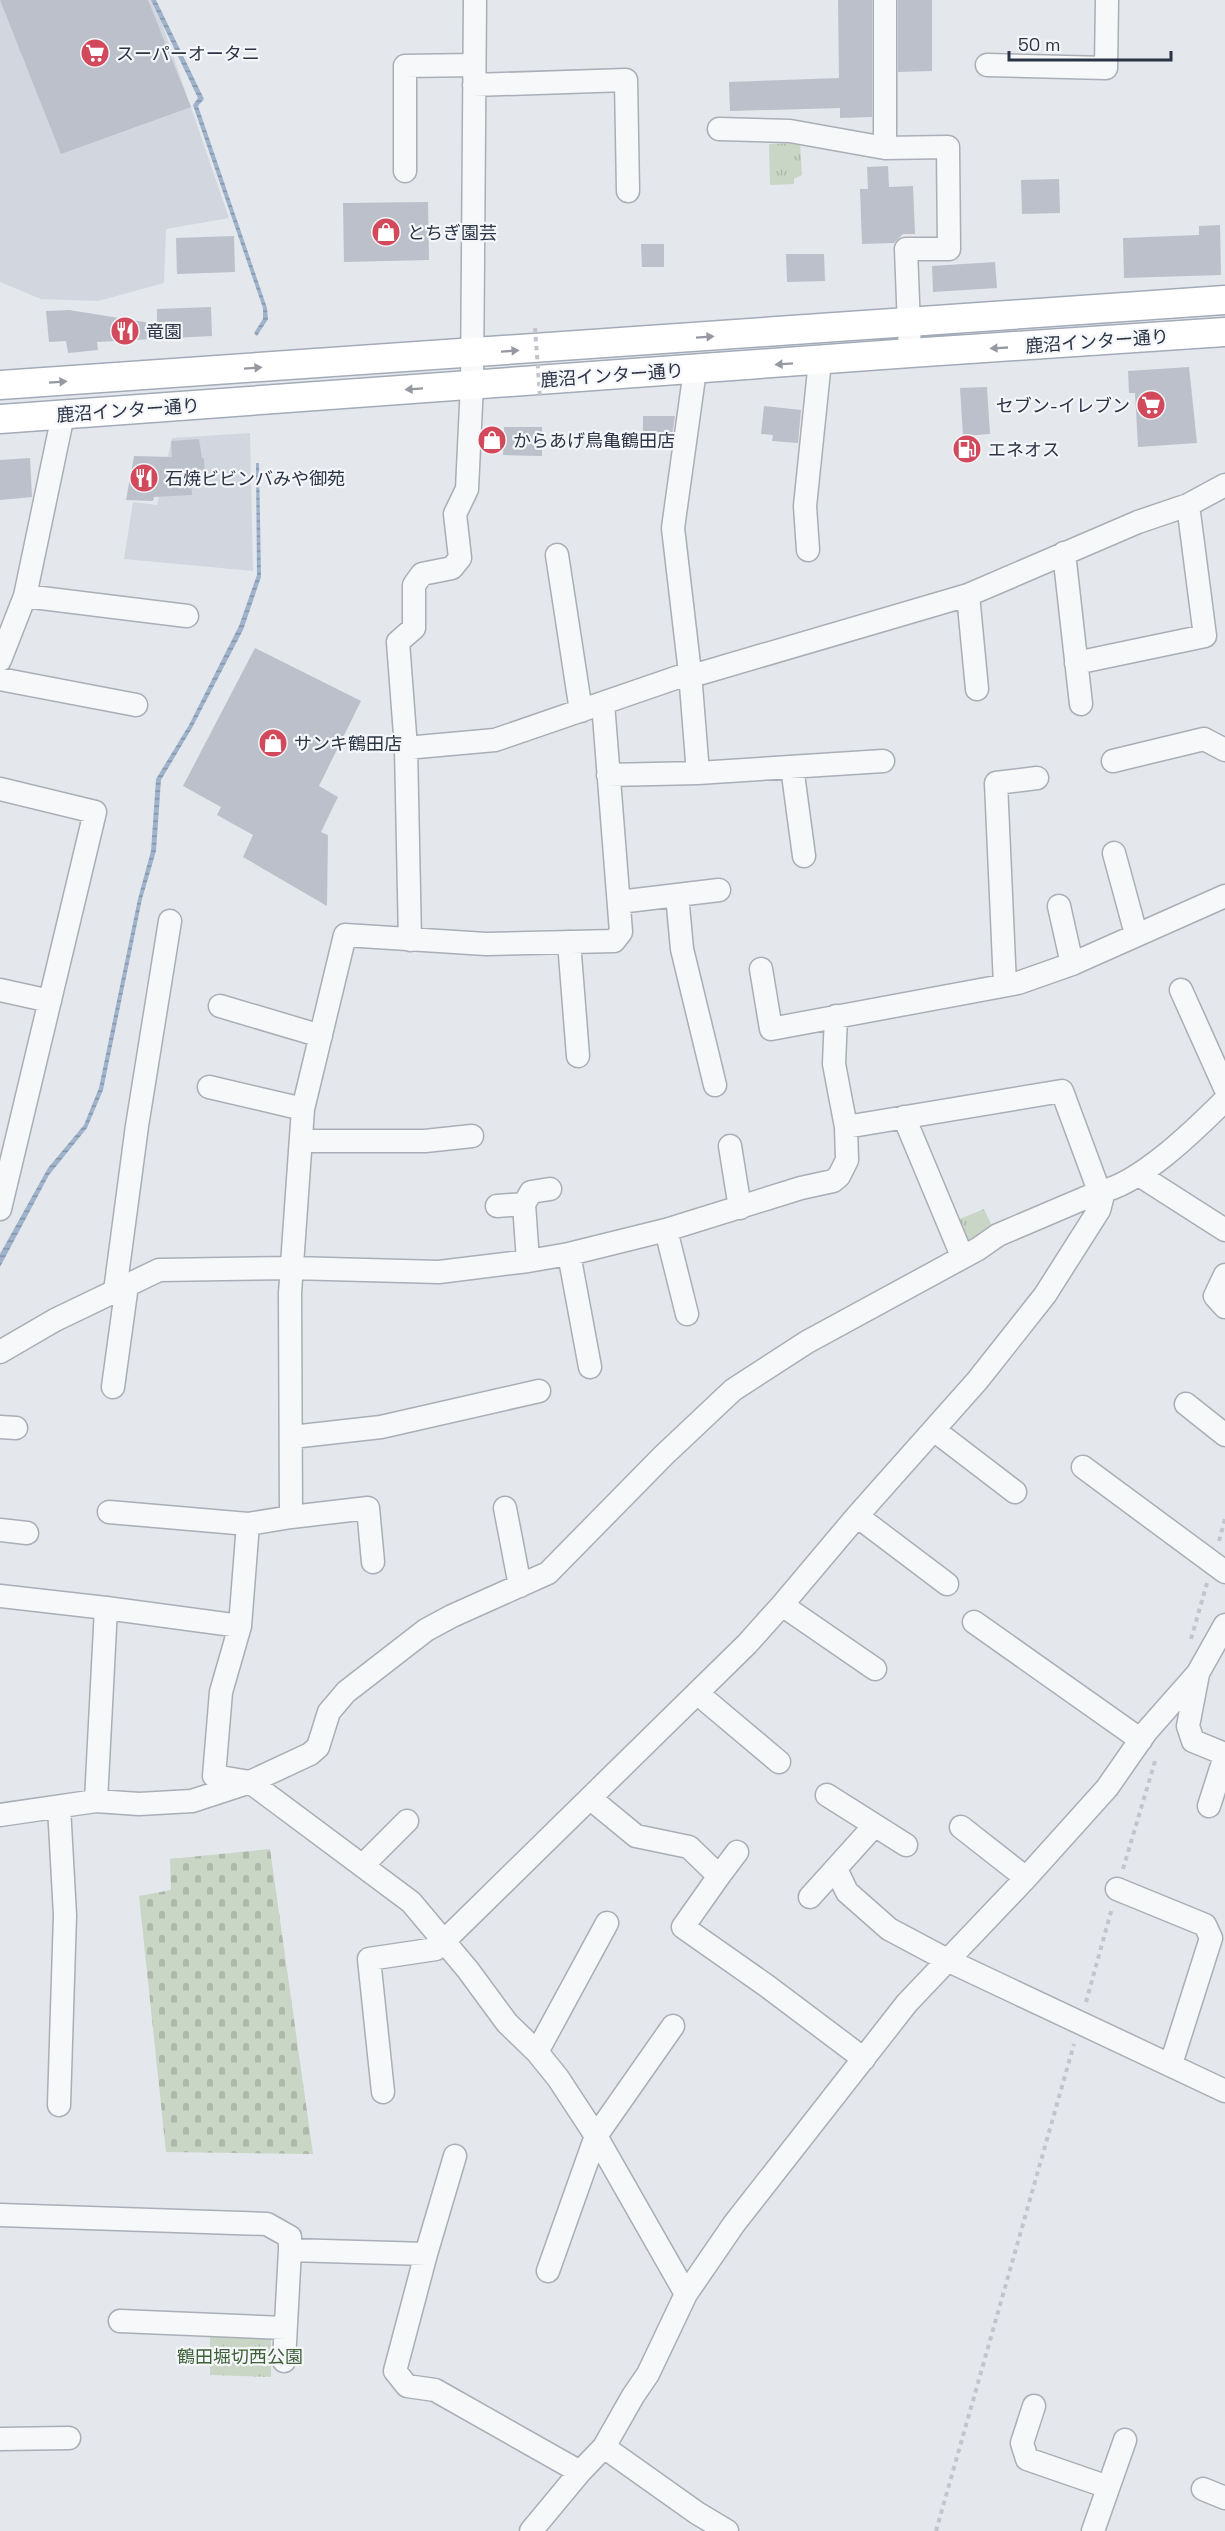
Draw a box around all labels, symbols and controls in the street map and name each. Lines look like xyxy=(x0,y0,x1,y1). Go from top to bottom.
scale bar xyxy=(1009,24,1171,62)
text: 50 m xyxy=(1018,33,1060,56)
supermarket icon: スーパーオータニ xyxy=(79,37,111,69)
place label: スーパーオータニ xyxy=(116,42,260,65)
shop icon: とちぎ園芸 xyxy=(370,216,402,248)
place label: とちぎ園芸 xyxy=(407,221,497,244)
restaurant icon: 竜園 xyxy=(109,315,141,347)
place label: 竜園 xyxy=(146,320,182,343)
street label: 鹿沼インター通り xyxy=(1024,325,1170,357)
one-way arrow xyxy=(695,333,714,342)
one-way arrow xyxy=(990,343,1009,352)
one-way arrow xyxy=(501,346,520,355)
street label: 鹿沼インター通り xyxy=(539,359,685,391)
one-way arrow xyxy=(774,359,793,368)
one-way arrow xyxy=(243,363,262,373)
one-way arrow xyxy=(49,377,68,386)
one-way arrow xyxy=(404,384,423,393)
supermarket icon: セブン-イレブン xyxy=(1135,389,1167,421)
street label: 鹿沼インター通り xyxy=(55,394,201,426)
place label: セブン-イレブン xyxy=(996,394,1130,417)
shop icon: からあげ鳥亀鶴田店 xyxy=(476,424,508,456)
place label: からあげ鳥亀鶴田店 xyxy=(513,429,675,452)
fuel station icon: エネオス xyxy=(951,433,983,465)
place label: エネオス xyxy=(988,438,1060,461)
restaurant icon: 石焼ビビンバみや御苑 xyxy=(128,462,160,494)
place label: 石焼ビビンバみや御苑 xyxy=(165,467,345,490)
shop icon: サンキ鶴田店 xyxy=(257,727,289,759)
place label: サンキ鶴田店 xyxy=(294,732,402,755)
park label: 鶴田堀切西公園 xyxy=(177,2345,303,2368)

